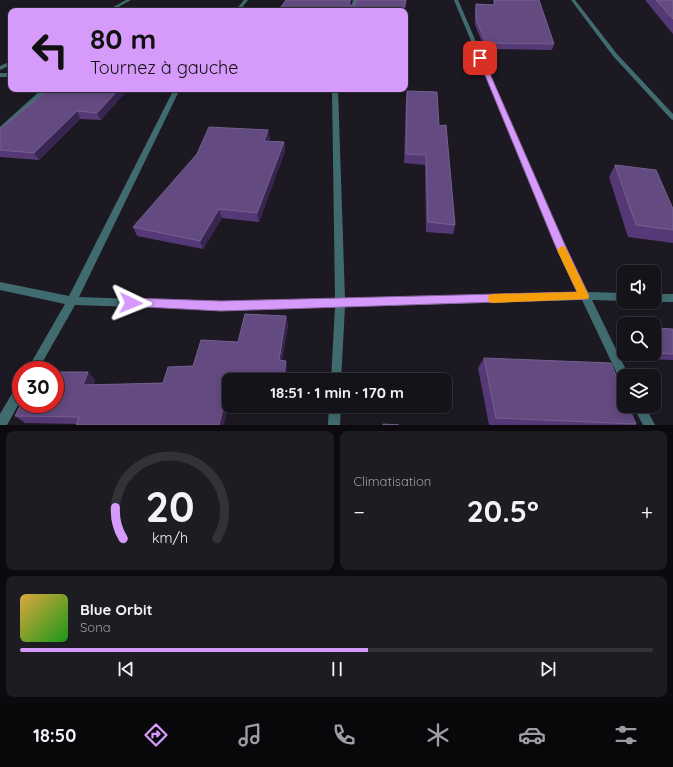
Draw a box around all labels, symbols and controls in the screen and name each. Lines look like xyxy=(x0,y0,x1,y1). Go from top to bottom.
text: 80 m xyxy=(90,21,156,56)
icon: left xyxy=(24,24,76,76)
pin xyxy=(463,41,497,75)
icon: arrive xyxy=(469,47,491,69)
text: Tournez à gauche xyxy=(90,56,239,79)
map controls xyxy=(617,265,661,413)
button: sound xyxy=(617,265,661,309)
position arrow xyxy=(110,282,152,324)
button: search xyxy=(617,317,661,361)
speed limit sign: 30 xyxy=(12,361,64,413)
button: layers xyxy=(617,369,661,413)
text: 18:51 · 1 min · 170 m xyxy=(270,383,404,402)
text: Climatisation xyxy=(354,473,431,489)
text: 20 xyxy=(145,479,194,531)
text: 20.5° xyxy=(467,492,539,530)
text: − xyxy=(354,498,365,526)
text: + xyxy=(641,498,653,526)
text: km/h xyxy=(152,528,188,546)
text: Blue Orbit xyxy=(80,600,153,619)
text: Sona xyxy=(80,619,111,635)
icon: previous xyxy=(115,658,137,680)
icon: pause xyxy=(326,658,348,680)
icon: next xyxy=(537,658,559,680)
icon: directions xyxy=(142,721,170,749)
icon: music xyxy=(236,721,264,749)
icon: phone xyxy=(330,721,358,749)
icon: climate xyxy=(424,721,452,749)
icon: car xyxy=(518,721,546,749)
icon: filters xyxy=(612,721,640,749)
text: 18:50 xyxy=(33,724,76,747)

